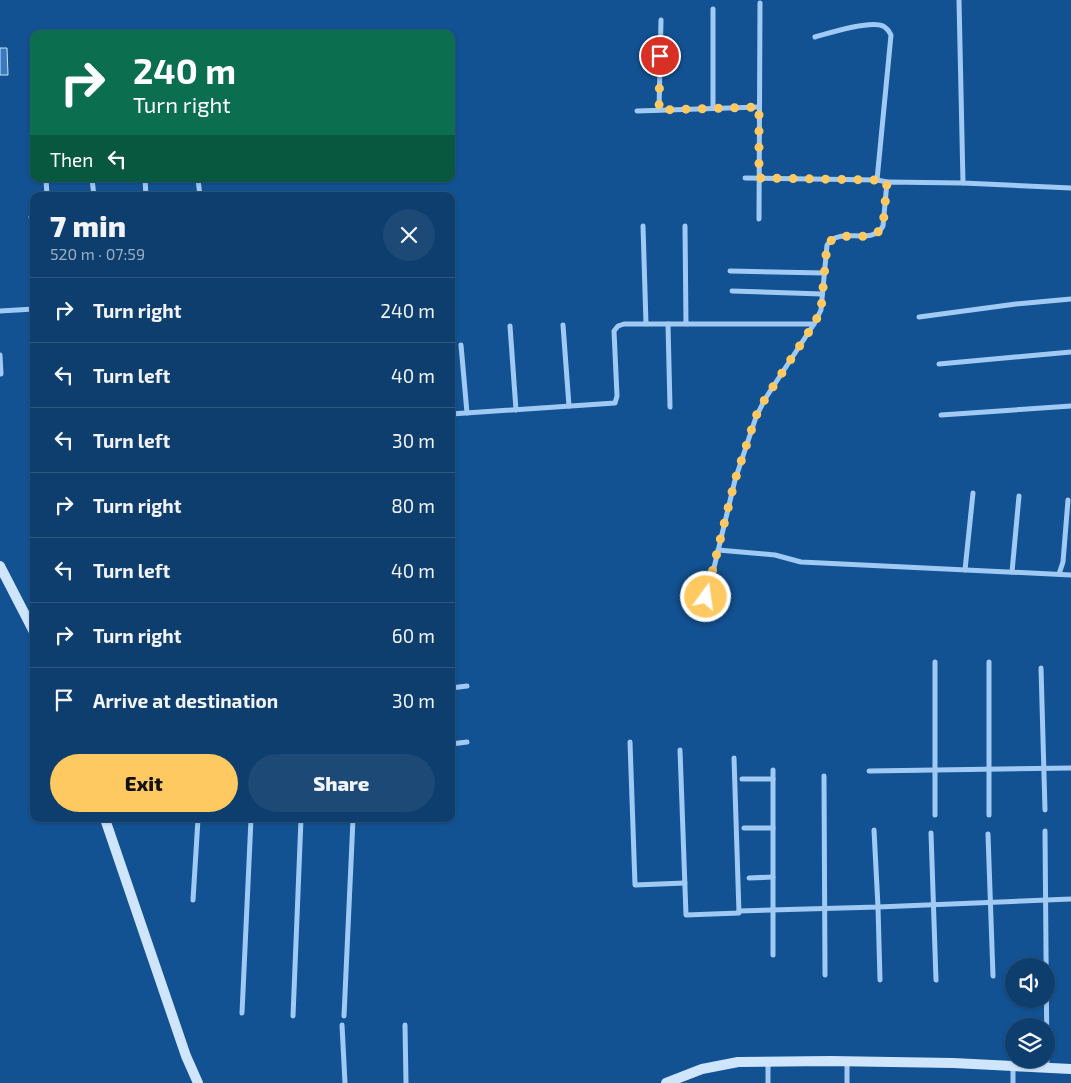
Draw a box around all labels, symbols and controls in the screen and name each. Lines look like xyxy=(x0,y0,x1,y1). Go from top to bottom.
pin xyxy=(639,35,681,77)
icon: arrive xyxy=(646,42,674,70)
text: 240 m xyxy=(133,49,236,91)
icon: right xyxy=(50,50,115,115)
text: Turn right xyxy=(133,91,231,117)
icon: left xyxy=(103,145,131,173)
text: Then xyxy=(50,148,93,171)
text: 7 min xyxy=(50,207,126,243)
button: close xyxy=(383,209,435,261)
text: 520 m · 07:59 xyxy=(50,244,145,263)
icon: right xyxy=(50,296,78,324)
text: Turn right xyxy=(93,299,181,322)
text: 240 m xyxy=(380,299,435,322)
icon: left xyxy=(50,361,78,389)
text: Turn left xyxy=(93,364,170,387)
text: 40 m xyxy=(391,364,435,387)
icon: left xyxy=(50,426,78,454)
text: Turn left xyxy=(93,429,170,452)
text: 30 m xyxy=(392,429,435,452)
icon: right xyxy=(50,491,78,519)
text: Turn right xyxy=(93,494,181,517)
text: 80 m xyxy=(391,494,435,517)
icon: left xyxy=(50,556,78,584)
text: Turn left xyxy=(93,559,170,582)
text: 40 m xyxy=(391,559,435,582)
position arrow xyxy=(679,570,731,622)
icon: right xyxy=(50,621,78,649)
text: Turn right xyxy=(93,624,181,647)
text: 60 m xyxy=(392,624,435,647)
icon: arrive xyxy=(50,686,78,714)
text: Arrive at destination xyxy=(93,689,278,712)
text: 30 m xyxy=(392,689,435,712)
button: Exit xyxy=(50,754,238,812)
button: Share xyxy=(248,754,435,812)
map controls xyxy=(1005,958,1055,1068)
button: sound xyxy=(1005,958,1055,1008)
button: layers xyxy=(1005,1018,1055,1068)

